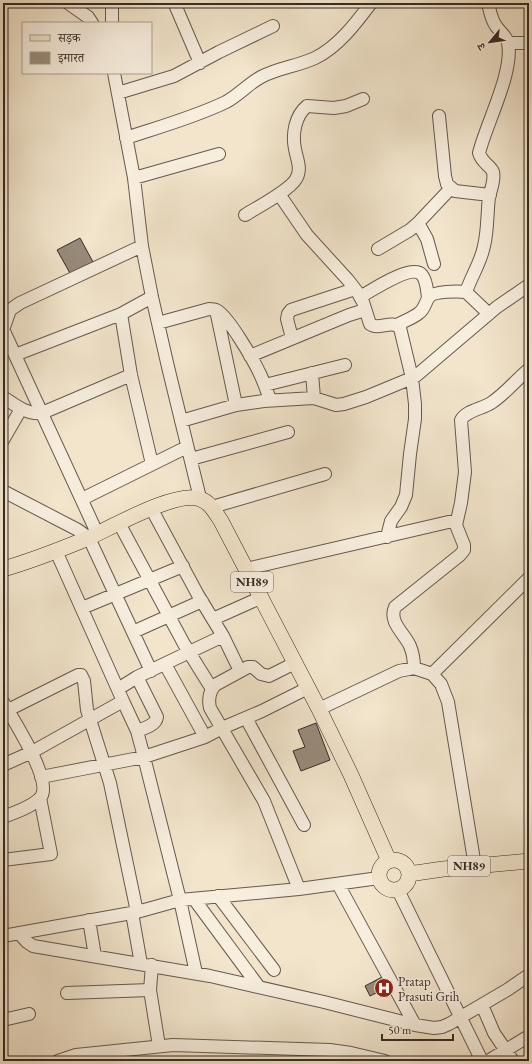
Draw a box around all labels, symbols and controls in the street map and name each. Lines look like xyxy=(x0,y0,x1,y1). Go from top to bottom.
legend xyxy=(22,22,152,74)
north arrow xyxy=(470,22,510,62)
text: सड़क xyxy=(57,30,82,46)
text: उ xyxy=(473,40,489,54)
text: इमारत xyxy=(57,50,85,66)
road number: NH89 xyxy=(231,572,273,592)
road number: NH89 xyxy=(448,856,490,876)
place label: Pratap Prasuti Grih xyxy=(398,973,460,1005)
hospital icon: Pratap Prasuti Grih xyxy=(373,977,395,999)
scale bar xyxy=(382,1016,453,1042)
text: 50 m xyxy=(388,1022,412,1038)

